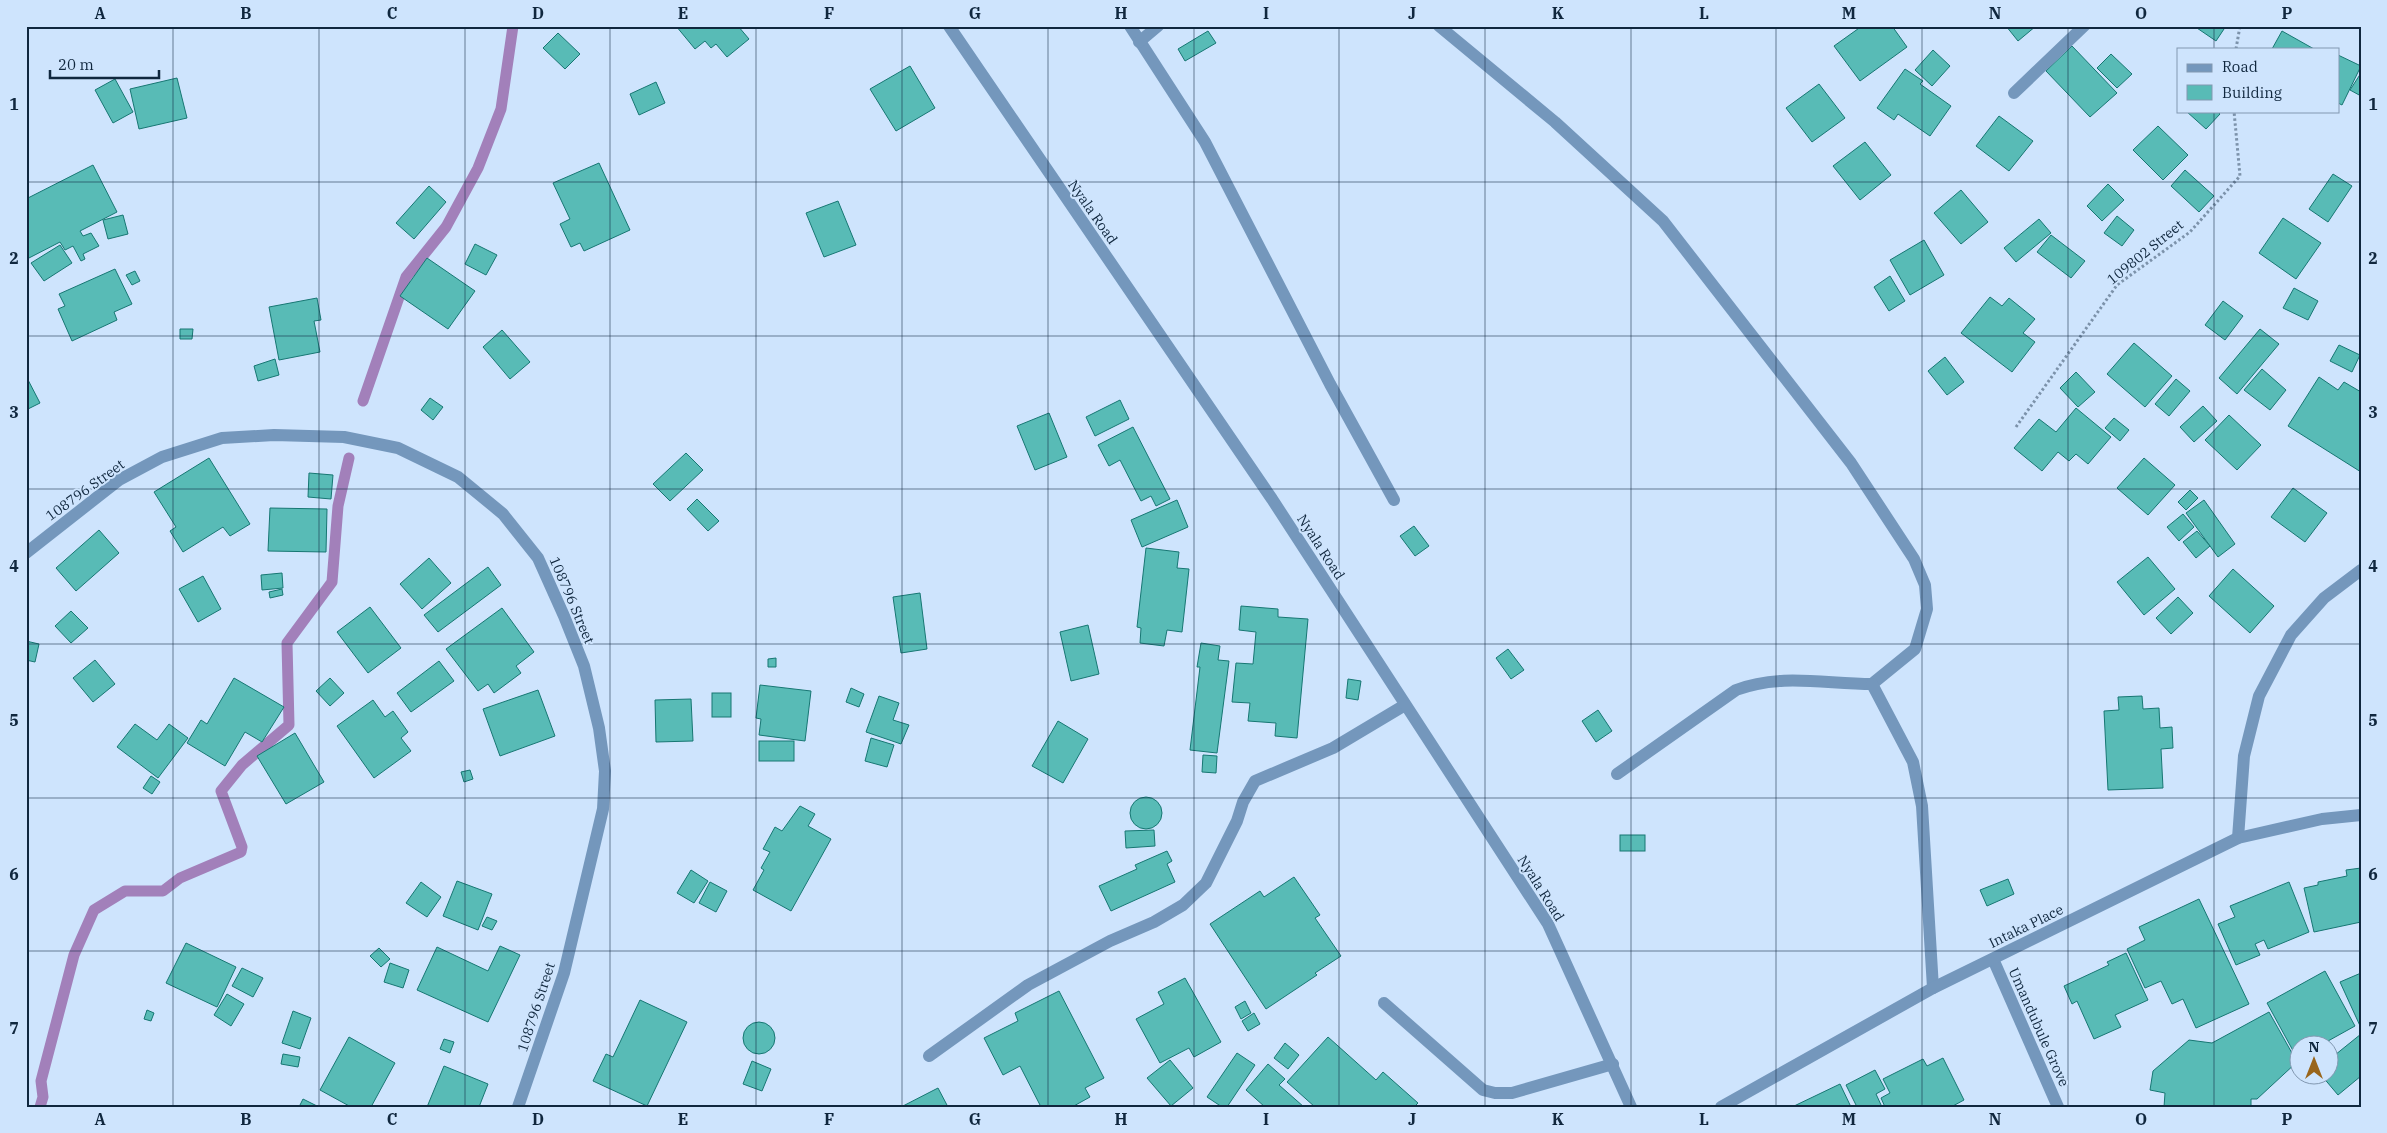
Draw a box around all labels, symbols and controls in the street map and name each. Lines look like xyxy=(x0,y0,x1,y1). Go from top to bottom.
text: A xyxy=(94,3,106,23)
text: B xyxy=(240,3,252,23)
text: C xyxy=(387,3,397,23)
text: D xyxy=(532,3,544,23)
text: E xyxy=(678,3,688,23)
text: F xyxy=(824,3,834,23)
text: G xyxy=(969,3,981,23)
text: H xyxy=(1115,3,1128,23)
text: I xyxy=(1263,3,1269,23)
text: J xyxy=(1408,3,1416,23)
text: K xyxy=(1552,3,1565,23)
text: L xyxy=(1699,3,1709,23)
text: M xyxy=(1842,3,1856,23)
text: N xyxy=(1989,3,2001,23)
text: O xyxy=(2135,3,2147,23)
text: P xyxy=(2282,3,2293,23)
scale bar xyxy=(50,48,159,80)
legend xyxy=(2177,48,2340,112)
text: 20 m xyxy=(58,55,94,74)
text: Road xyxy=(2222,57,2258,76)
text: Building xyxy=(2222,83,2282,102)
text: 1 xyxy=(9,94,19,114)
text: 1 xyxy=(2368,94,2378,114)
street label: Nyala Road xyxy=(1064,176,1122,248)
street label: 109802 Street xyxy=(2103,216,2187,288)
text: 2 xyxy=(9,248,19,268)
text: 2 xyxy=(2368,248,2378,268)
text: 3 xyxy=(9,402,19,422)
text: 3 xyxy=(2368,402,2378,422)
street label: 108796 Street xyxy=(42,455,128,525)
street label: Nyala Road xyxy=(1293,511,1349,583)
street label: 108796 Street xyxy=(546,554,598,646)
text: 4 xyxy=(9,556,19,576)
text: 4 xyxy=(2368,556,2378,576)
text: 5 xyxy=(9,710,19,730)
text: 5 xyxy=(2368,710,2378,730)
street label: Nyala Road xyxy=(1514,852,1569,925)
text: 6 xyxy=(9,864,19,884)
text: 6 xyxy=(2368,864,2378,884)
street label: Intaka Place xyxy=(1986,900,2066,952)
street label: 108796 Street xyxy=(513,960,559,1054)
street label: Umandubule Grove xyxy=(2005,965,2073,1089)
text: 7 xyxy=(9,1018,19,1038)
text: 7 xyxy=(2368,1018,2378,1038)
north arrow xyxy=(2290,1036,2340,1086)
text: N xyxy=(2308,1038,2320,1056)
text: A xyxy=(94,1109,106,1129)
text: B xyxy=(240,1109,252,1129)
text: C xyxy=(387,1109,397,1129)
text: D xyxy=(532,1109,544,1129)
text: E xyxy=(678,1109,688,1129)
text: F xyxy=(824,1109,834,1129)
text: G xyxy=(969,1109,981,1129)
text: H xyxy=(1115,1109,1128,1129)
text: I xyxy=(1263,1109,1269,1129)
text: J xyxy=(1408,1109,1416,1129)
text: K xyxy=(1552,1109,1565,1129)
text: L xyxy=(1699,1109,1709,1129)
text: M xyxy=(1842,1109,1856,1129)
text: N xyxy=(1989,1109,2001,1129)
text: O xyxy=(2135,1109,2147,1129)
text: P xyxy=(2282,1109,2293,1129)

